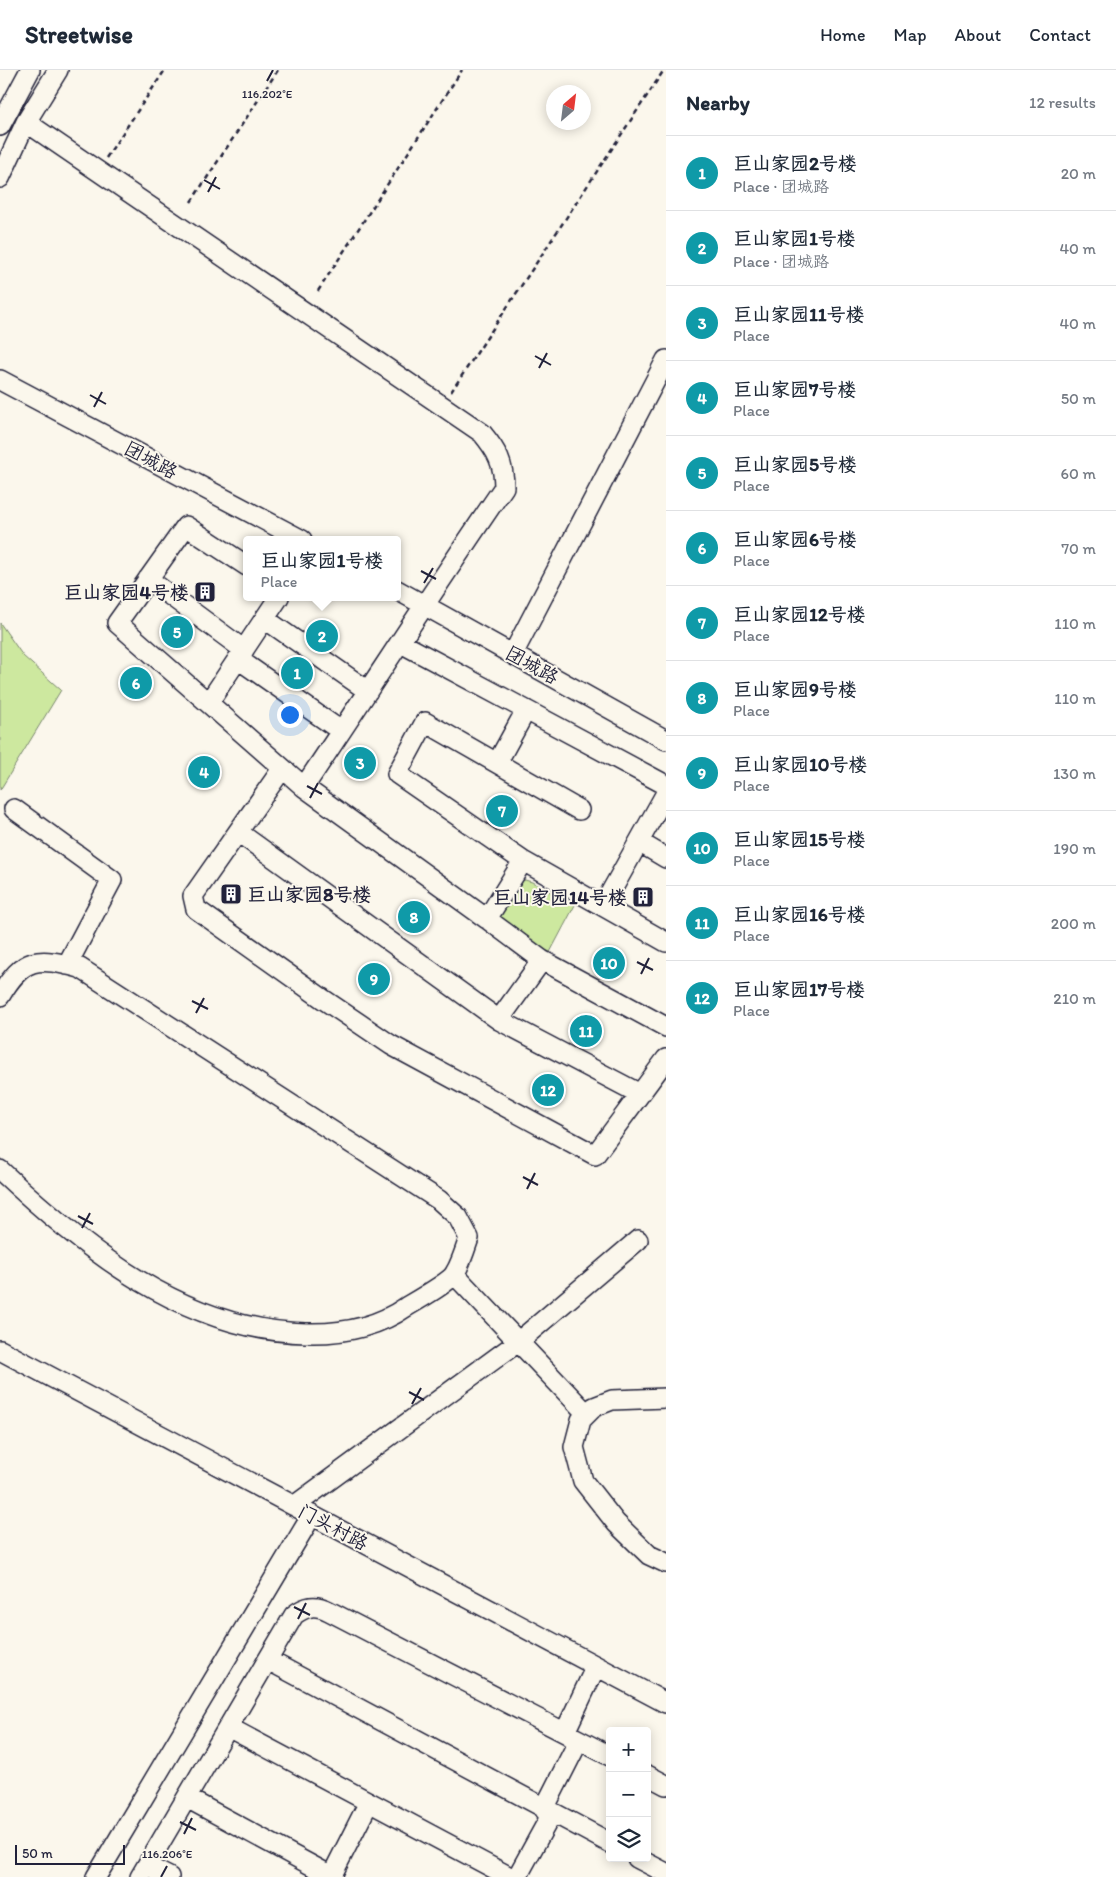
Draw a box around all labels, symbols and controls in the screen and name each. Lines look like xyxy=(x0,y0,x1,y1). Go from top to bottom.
text: Streetwise xyxy=(25,20,133,49)
text: Home xyxy=(820,24,866,46)
text: Map xyxy=(894,24,927,46)
text: About xyxy=(955,24,1001,46)
text: Contact xyxy=(1029,24,1091,46)
north arrow xyxy=(546,85,591,130)
text: 116.202°E xyxy=(242,87,293,101)
text: Nearby xyxy=(686,90,750,115)
text: 12 results xyxy=(1029,93,1096,112)
text: 巨山家园2号楼 xyxy=(733,152,857,175)
text: 1 xyxy=(698,164,706,183)
text: 20 m xyxy=(1061,164,1096,183)
text: Place · 团城路 xyxy=(733,177,829,196)
text: 巨山家园1号楼 xyxy=(733,227,856,250)
text: 2 xyxy=(698,239,706,258)
text: 40 m xyxy=(1059,239,1096,258)
text: Place · 团城路 xyxy=(733,252,829,271)
text: 巨山家园11号楼 xyxy=(733,303,865,326)
text: 3 xyxy=(698,314,706,333)
text: 40 m xyxy=(1059,314,1096,333)
text: Place xyxy=(733,326,770,345)
text: 巨山家园7号楼 xyxy=(733,378,856,401)
text: 4 xyxy=(697,389,707,408)
text: 50 m xyxy=(1061,389,1096,408)
text: Place xyxy=(733,401,770,420)
street label: 团城路 xyxy=(120,436,182,484)
text: 巨山家园5号楼 xyxy=(733,453,857,476)
text: 5 xyxy=(698,464,706,483)
text: 60 m xyxy=(1061,464,1096,483)
text: Place xyxy=(733,476,770,495)
text: 巨山家园6号楼 xyxy=(733,528,857,551)
popup xyxy=(243,536,401,601)
text: 6 xyxy=(698,539,706,558)
text: 70 m xyxy=(1061,539,1096,558)
text: 巨山家园1号楼 xyxy=(261,549,383,572)
text: Place xyxy=(733,551,770,570)
text: Place xyxy=(261,572,297,591)
building icon: 巨山家园4号楼 xyxy=(193,580,217,604)
place label: 巨山家园4号楼 xyxy=(64,581,189,604)
text: 巨山家园12号楼 xyxy=(733,603,866,626)
pin: 5 xyxy=(161,613,193,651)
text: 7 xyxy=(698,614,706,633)
text: 110 m xyxy=(1054,614,1096,633)
pin: 2 xyxy=(306,617,338,655)
text: Place xyxy=(733,626,770,645)
street label: 团城路 xyxy=(501,641,563,689)
pin: 1 xyxy=(281,654,313,692)
pin: 6 xyxy=(120,664,152,702)
text: 巨山家园9号楼 xyxy=(733,678,857,701)
text: 8 xyxy=(698,689,706,708)
text: 110 m xyxy=(1054,689,1096,708)
text: Place xyxy=(733,701,770,720)
your location xyxy=(277,702,303,728)
pin: 3 xyxy=(344,744,376,782)
pin: 4 xyxy=(188,753,220,791)
text: 巨山家园10号楼 xyxy=(733,753,868,776)
text: 9 xyxy=(698,764,706,783)
text: 130 m xyxy=(1053,764,1096,783)
text: Place xyxy=(733,776,770,795)
pin: 7 xyxy=(486,792,518,830)
text: 巨山家园15号楼 xyxy=(733,828,866,851)
text: 10 xyxy=(693,839,711,858)
text: 190 m xyxy=(1053,839,1096,858)
text: Place xyxy=(733,851,770,870)
building icon: 巨山家园8号楼 xyxy=(219,882,243,906)
place label: 巨山家园8号楼 xyxy=(247,883,371,906)
building icon: 巨山家园14号楼 xyxy=(631,885,655,909)
place label: 巨山家园14号楼 xyxy=(493,886,627,909)
pin: 8 xyxy=(398,898,430,936)
text: 巨山家园16号楼 xyxy=(733,903,866,926)
text: 11 xyxy=(695,914,709,933)
text: 200 m xyxy=(1051,914,1096,933)
text: Place xyxy=(733,926,770,945)
pin: 10 xyxy=(593,944,625,982)
pin: 9 xyxy=(358,960,390,998)
text: 巨山家园17号楼 xyxy=(733,978,865,1001)
text: 12 xyxy=(694,989,710,1008)
text: 210 m xyxy=(1053,989,1096,1008)
text: Place xyxy=(733,1001,770,1020)
pin: 11 xyxy=(570,1012,602,1050)
pin: 12 xyxy=(532,1071,564,1109)
street label: 门头村路 xyxy=(294,1499,372,1555)
map controls xyxy=(606,1727,651,1862)
button: + xyxy=(606,1727,651,1772)
button: − xyxy=(606,1772,651,1817)
button: layers xyxy=(606,1817,651,1862)
scale bar xyxy=(15,1842,125,1865)
text: 50 m xyxy=(22,1845,53,1862)
text: 116.206°E xyxy=(142,1847,193,1861)

